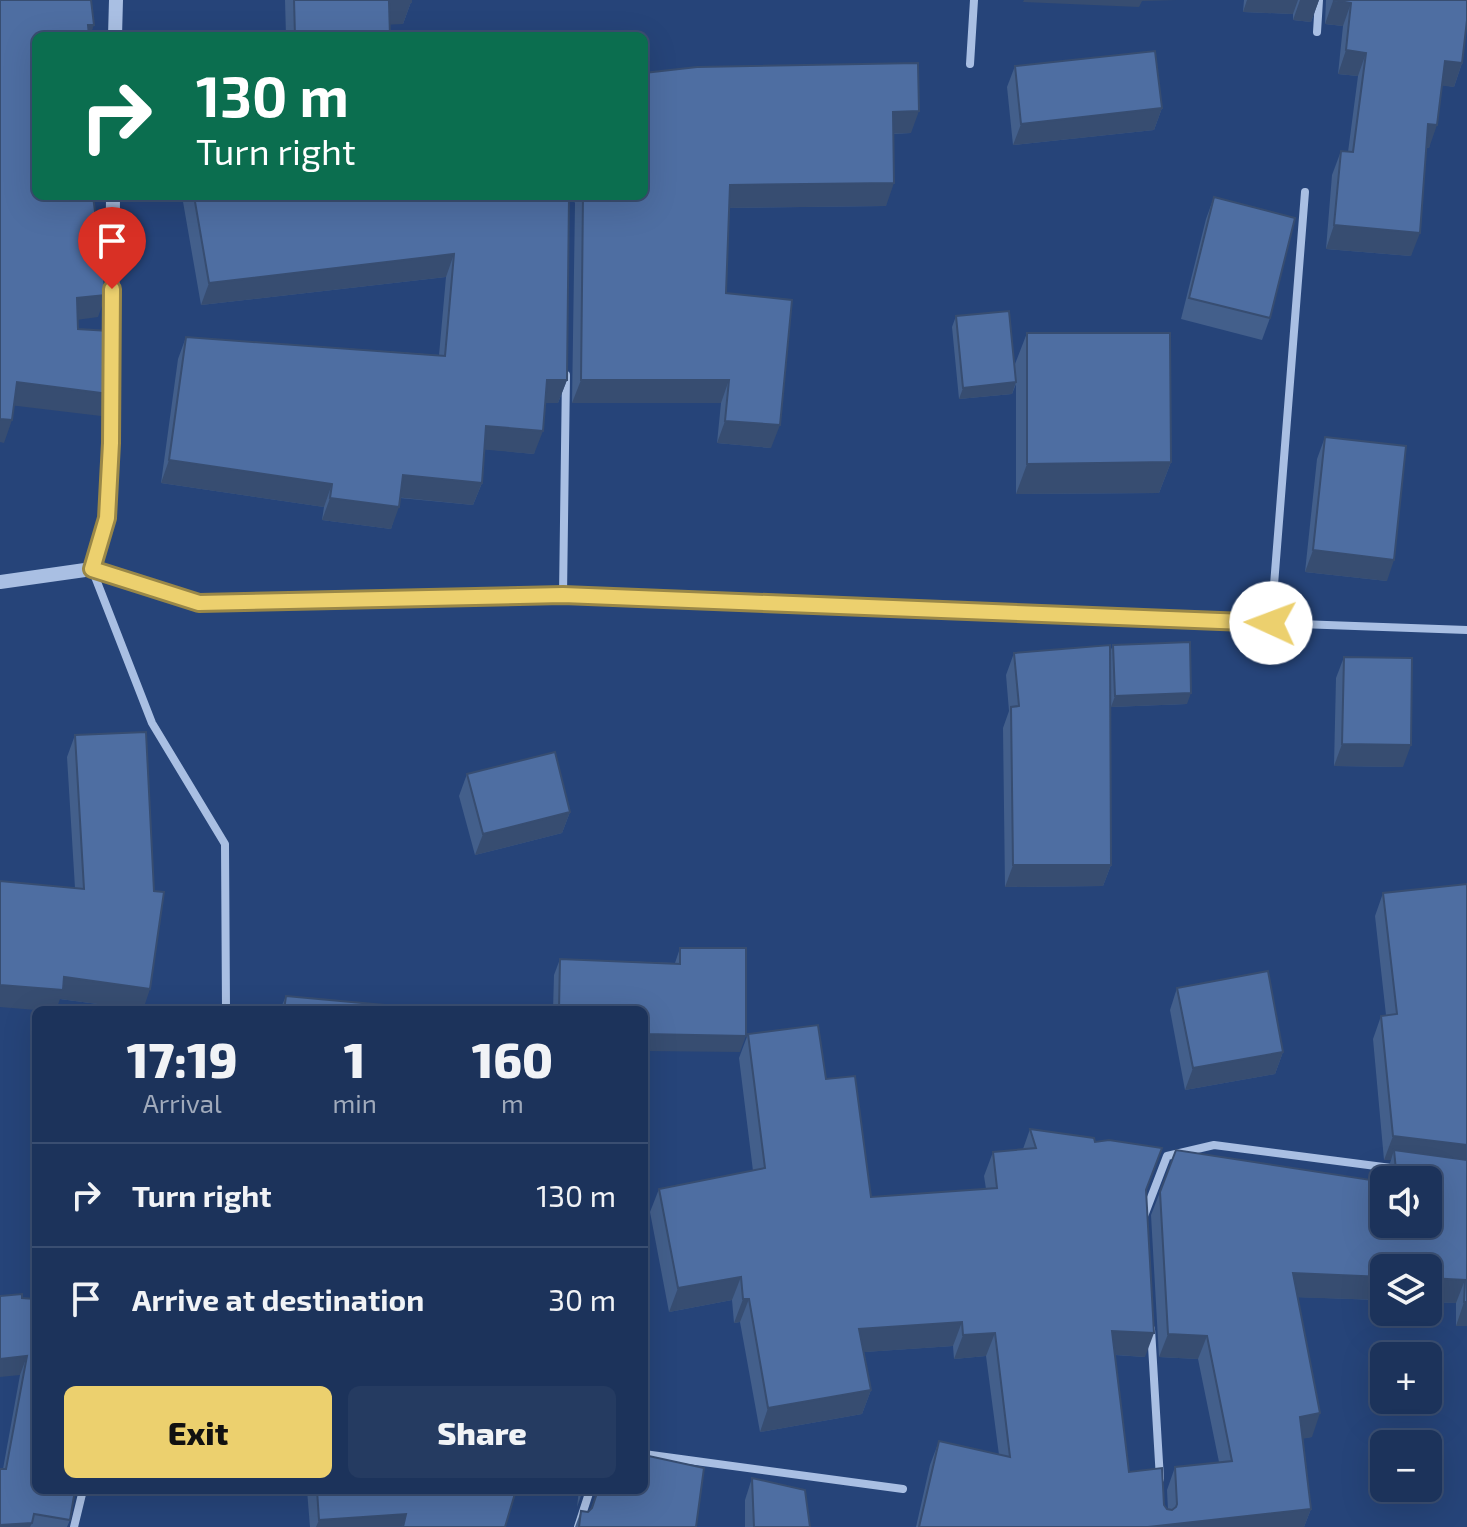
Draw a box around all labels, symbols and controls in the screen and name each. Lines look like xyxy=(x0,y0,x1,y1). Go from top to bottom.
text: 130 m xyxy=(196,61,349,128)
icon: right xyxy=(64,64,168,168)
text: Turn right xyxy=(196,129,356,172)
pin xyxy=(78,207,146,289)
icon: arrive xyxy=(90,219,134,263)
position arrow xyxy=(1229,581,1313,665)
text: 17:19 xyxy=(127,1030,238,1088)
text: 1 xyxy=(344,1030,365,1088)
text: 160 xyxy=(472,1030,553,1088)
text: Arrival xyxy=(143,1087,222,1118)
text: min xyxy=(332,1087,377,1118)
text: m xyxy=(501,1087,524,1118)
map controls xyxy=(1370,1166,1442,1502)
button: sound xyxy=(1370,1166,1442,1238)
icon: right xyxy=(64,1173,108,1217)
text: Turn right xyxy=(132,1177,272,1213)
text: 130 m xyxy=(536,1177,616,1213)
button: layers xyxy=(1370,1254,1442,1326)
icon: arrive xyxy=(64,1277,108,1321)
text: Arrive at destination xyxy=(132,1281,424,1317)
text: 30 m xyxy=(548,1281,616,1317)
button: + xyxy=(1370,1342,1442,1414)
button: Exit xyxy=(64,1386,332,1478)
button: Share xyxy=(348,1386,616,1478)
button: − xyxy=(1370,1430,1442,1502)

